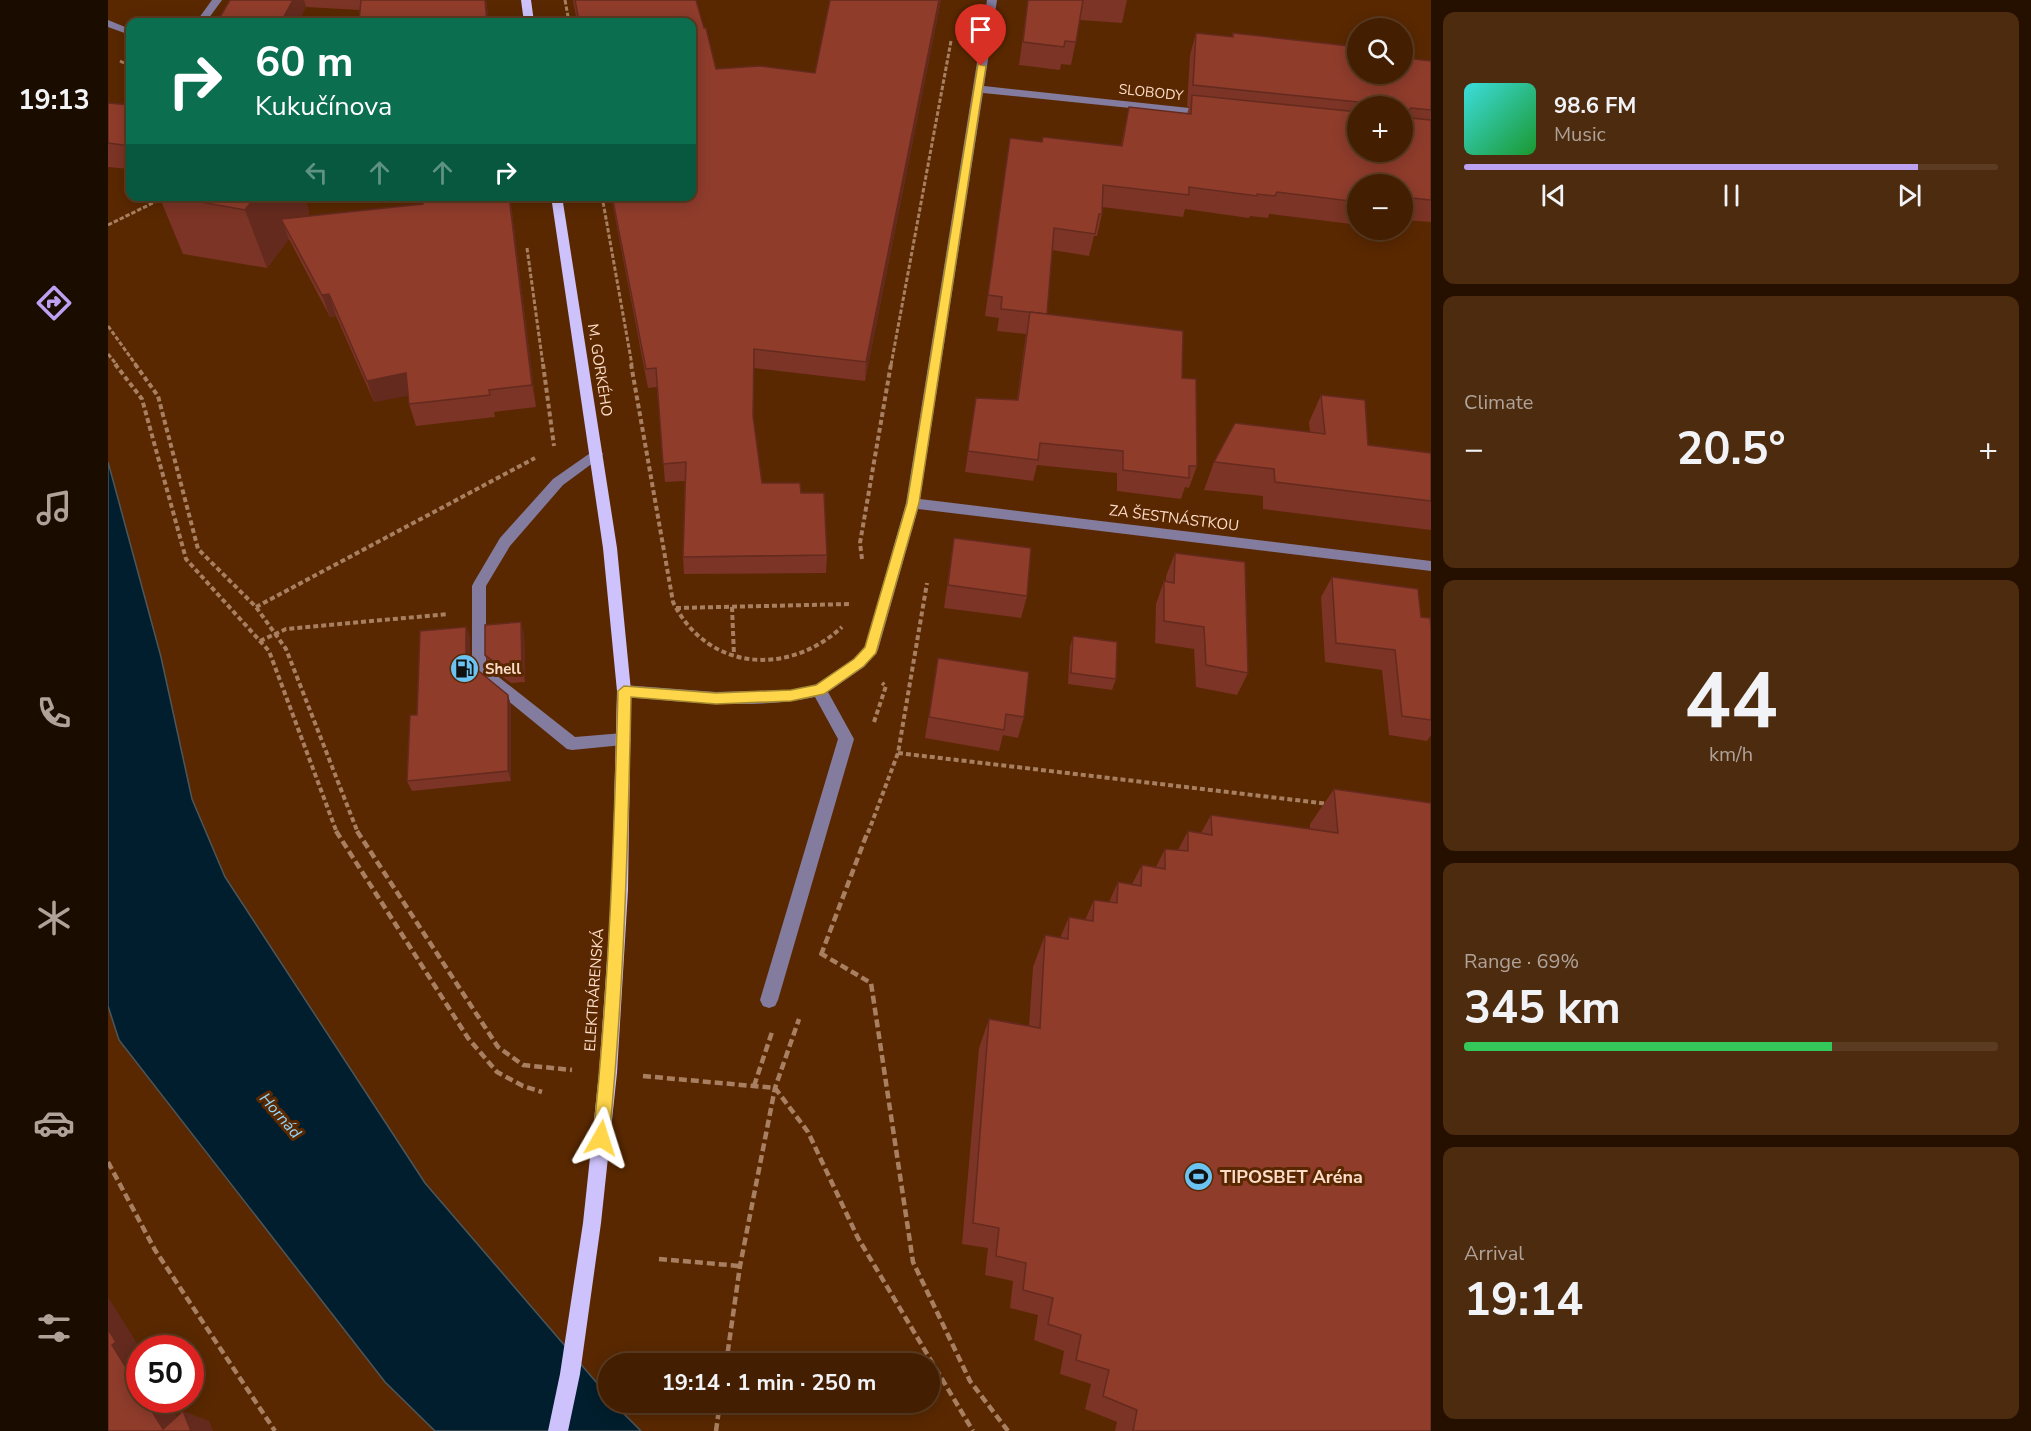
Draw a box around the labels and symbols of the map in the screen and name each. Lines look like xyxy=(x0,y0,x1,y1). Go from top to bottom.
pin xyxy=(955,4,1006,66)
street label: SLOBODY xyxy=(1118,80,1185,105)
street label: M. GORKÉHO xyxy=(583,322,617,418)
street label: ZA ŠESTNÁSTKOU xyxy=(1108,499,1240,536)
fuel station icon: Shell xyxy=(448,653,480,685)
place label: Shell xyxy=(485,659,521,679)
street label: ELEKTRÁRENSKÁ xyxy=(580,928,608,1052)
water label: Hornád xyxy=(254,1088,307,1144)
position arrow xyxy=(569,1106,633,1170)
sports icon: TIPOSBET Aréna xyxy=(1183,1161,1215,1193)
place label: TIPOSBET Aréna xyxy=(1220,1165,1363,1189)
speed limit sign: 50 xyxy=(126,1335,204,1413)

